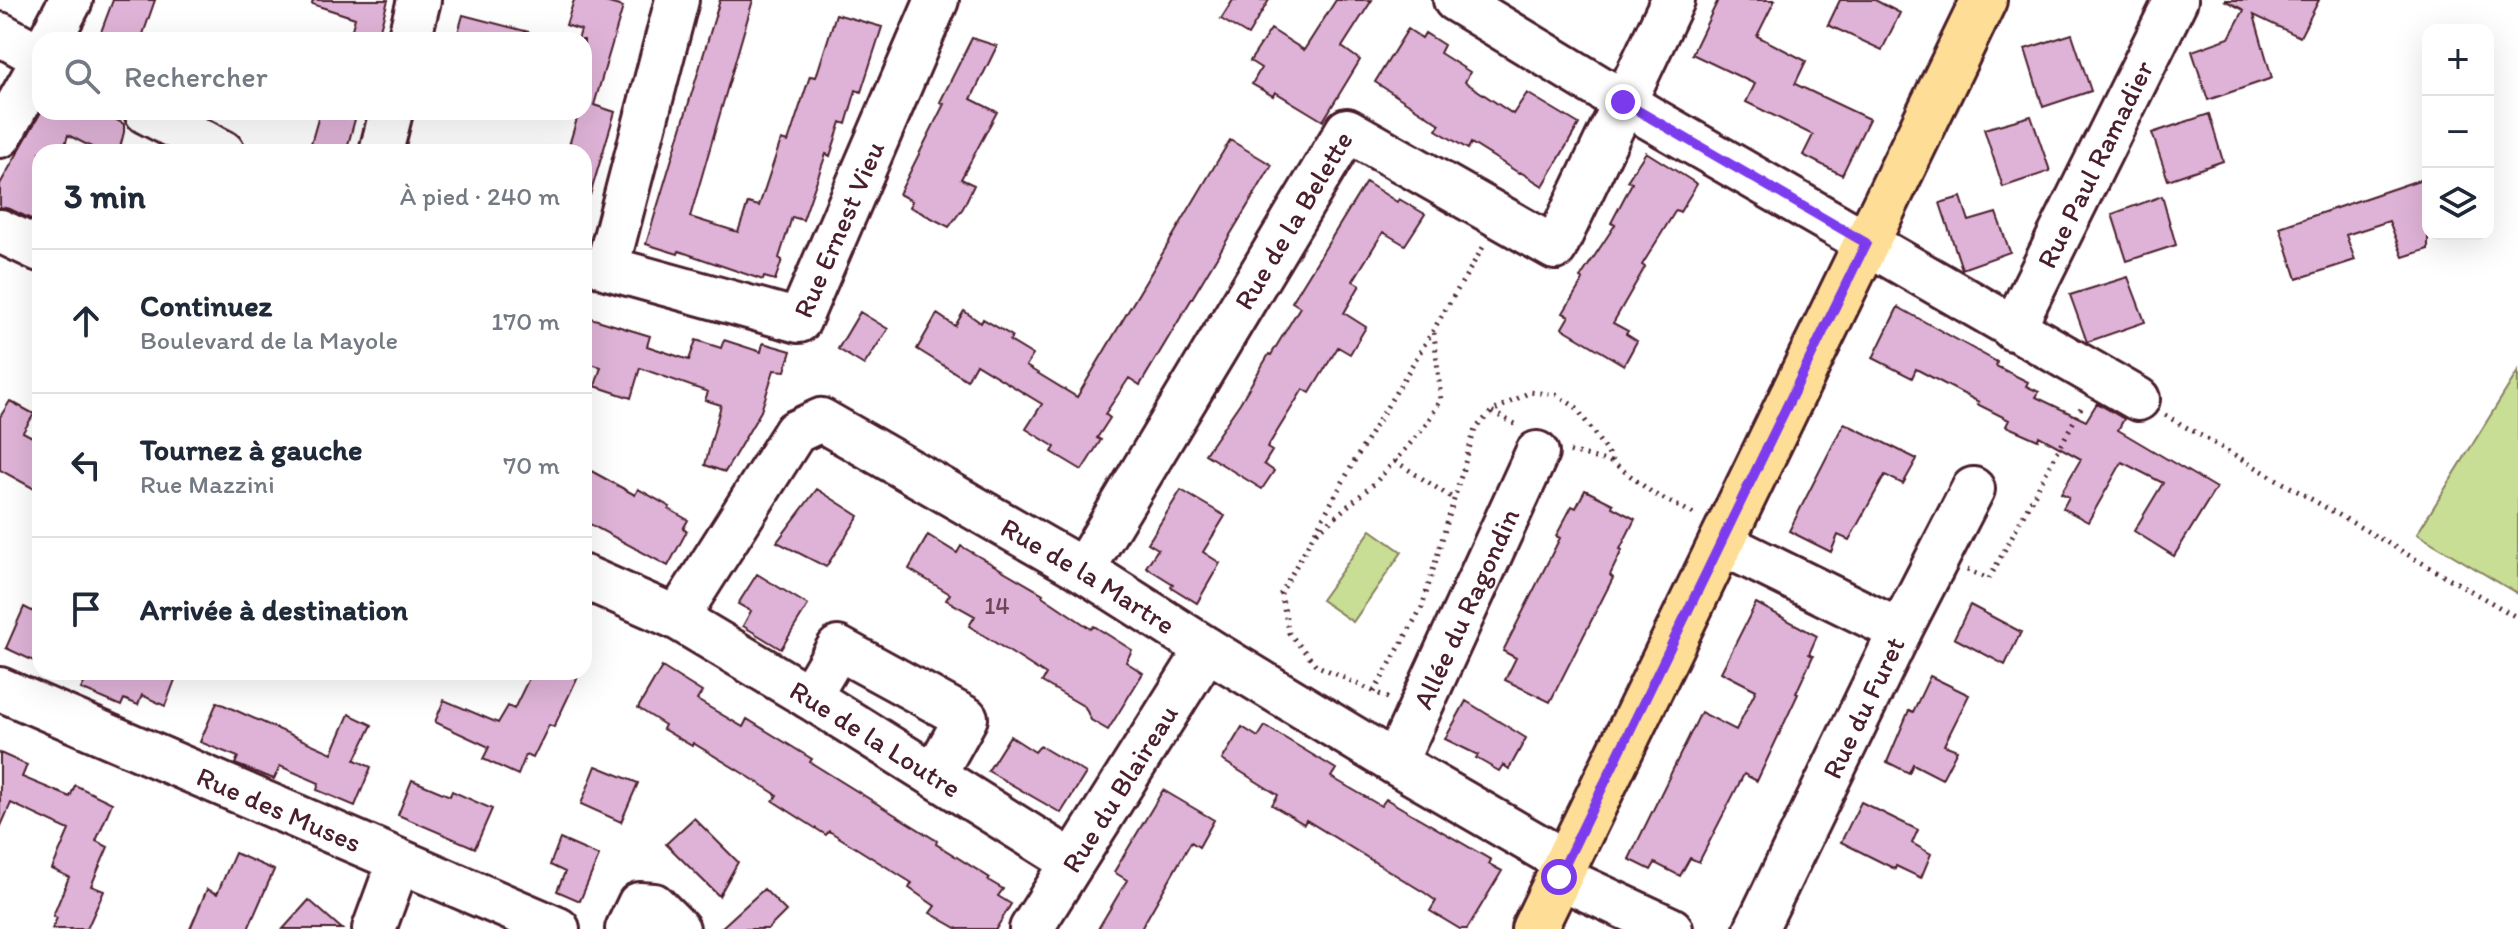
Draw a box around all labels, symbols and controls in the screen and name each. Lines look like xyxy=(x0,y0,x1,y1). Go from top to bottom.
map controls xyxy=(2422,24,2494,240)
button: + xyxy=(2422,24,2494,96)
search box xyxy=(32,32,592,120)
icon: search xyxy=(60,54,104,98)
street label: Rue Paul Ramadier xyxy=(2029,55,2160,274)
text: Rechercher xyxy=(124,58,268,95)
route end xyxy=(1605,84,1641,120)
button: − xyxy=(2422,96,2494,168)
street label: Rue de la Belette xyxy=(1226,125,1360,316)
street label: Rue Ernest Vieu xyxy=(785,135,892,323)
button: layers xyxy=(2422,168,2494,240)
text: 3 min xyxy=(64,176,146,217)
text: À pied · 240 m xyxy=(400,180,560,212)
text: Continuez xyxy=(140,287,272,324)
icon: ahead xyxy=(64,299,108,343)
text: 170 m xyxy=(491,305,560,337)
text: Boulevard de la Mayole xyxy=(140,324,398,356)
text: Tournez à gauche xyxy=(140,431,362,468)
icon: left xyxy=(64,443,108,487)
text: 70 m xyxy=(503,449,560,481)
text: Rue Mazzini xyxy=(140,468,275,500)
street label: Allée du Ragondin xyxy=(1405,503,1527,714)
street label: Rue de la Martre xyxy=(995,510,1182,641)
icon: arrive xyxy=(64,587,108,631)
text: Arrivée à destination xyxy=(140,591,408,628)
house number: 14 xyxy=(984,591,1010,620)
street label: Rue du Furet xyxy=(1814,631,1912,784)
street label: Rue de la Loutre xyxy=(784,673,967,805)
street label: Rue du Blaireau xyxy=(1054,698,1185,879)
street label: Rue des Muses xyxy=(192,759,367,859)
route start xyxy=(1541,859,1577,895)

